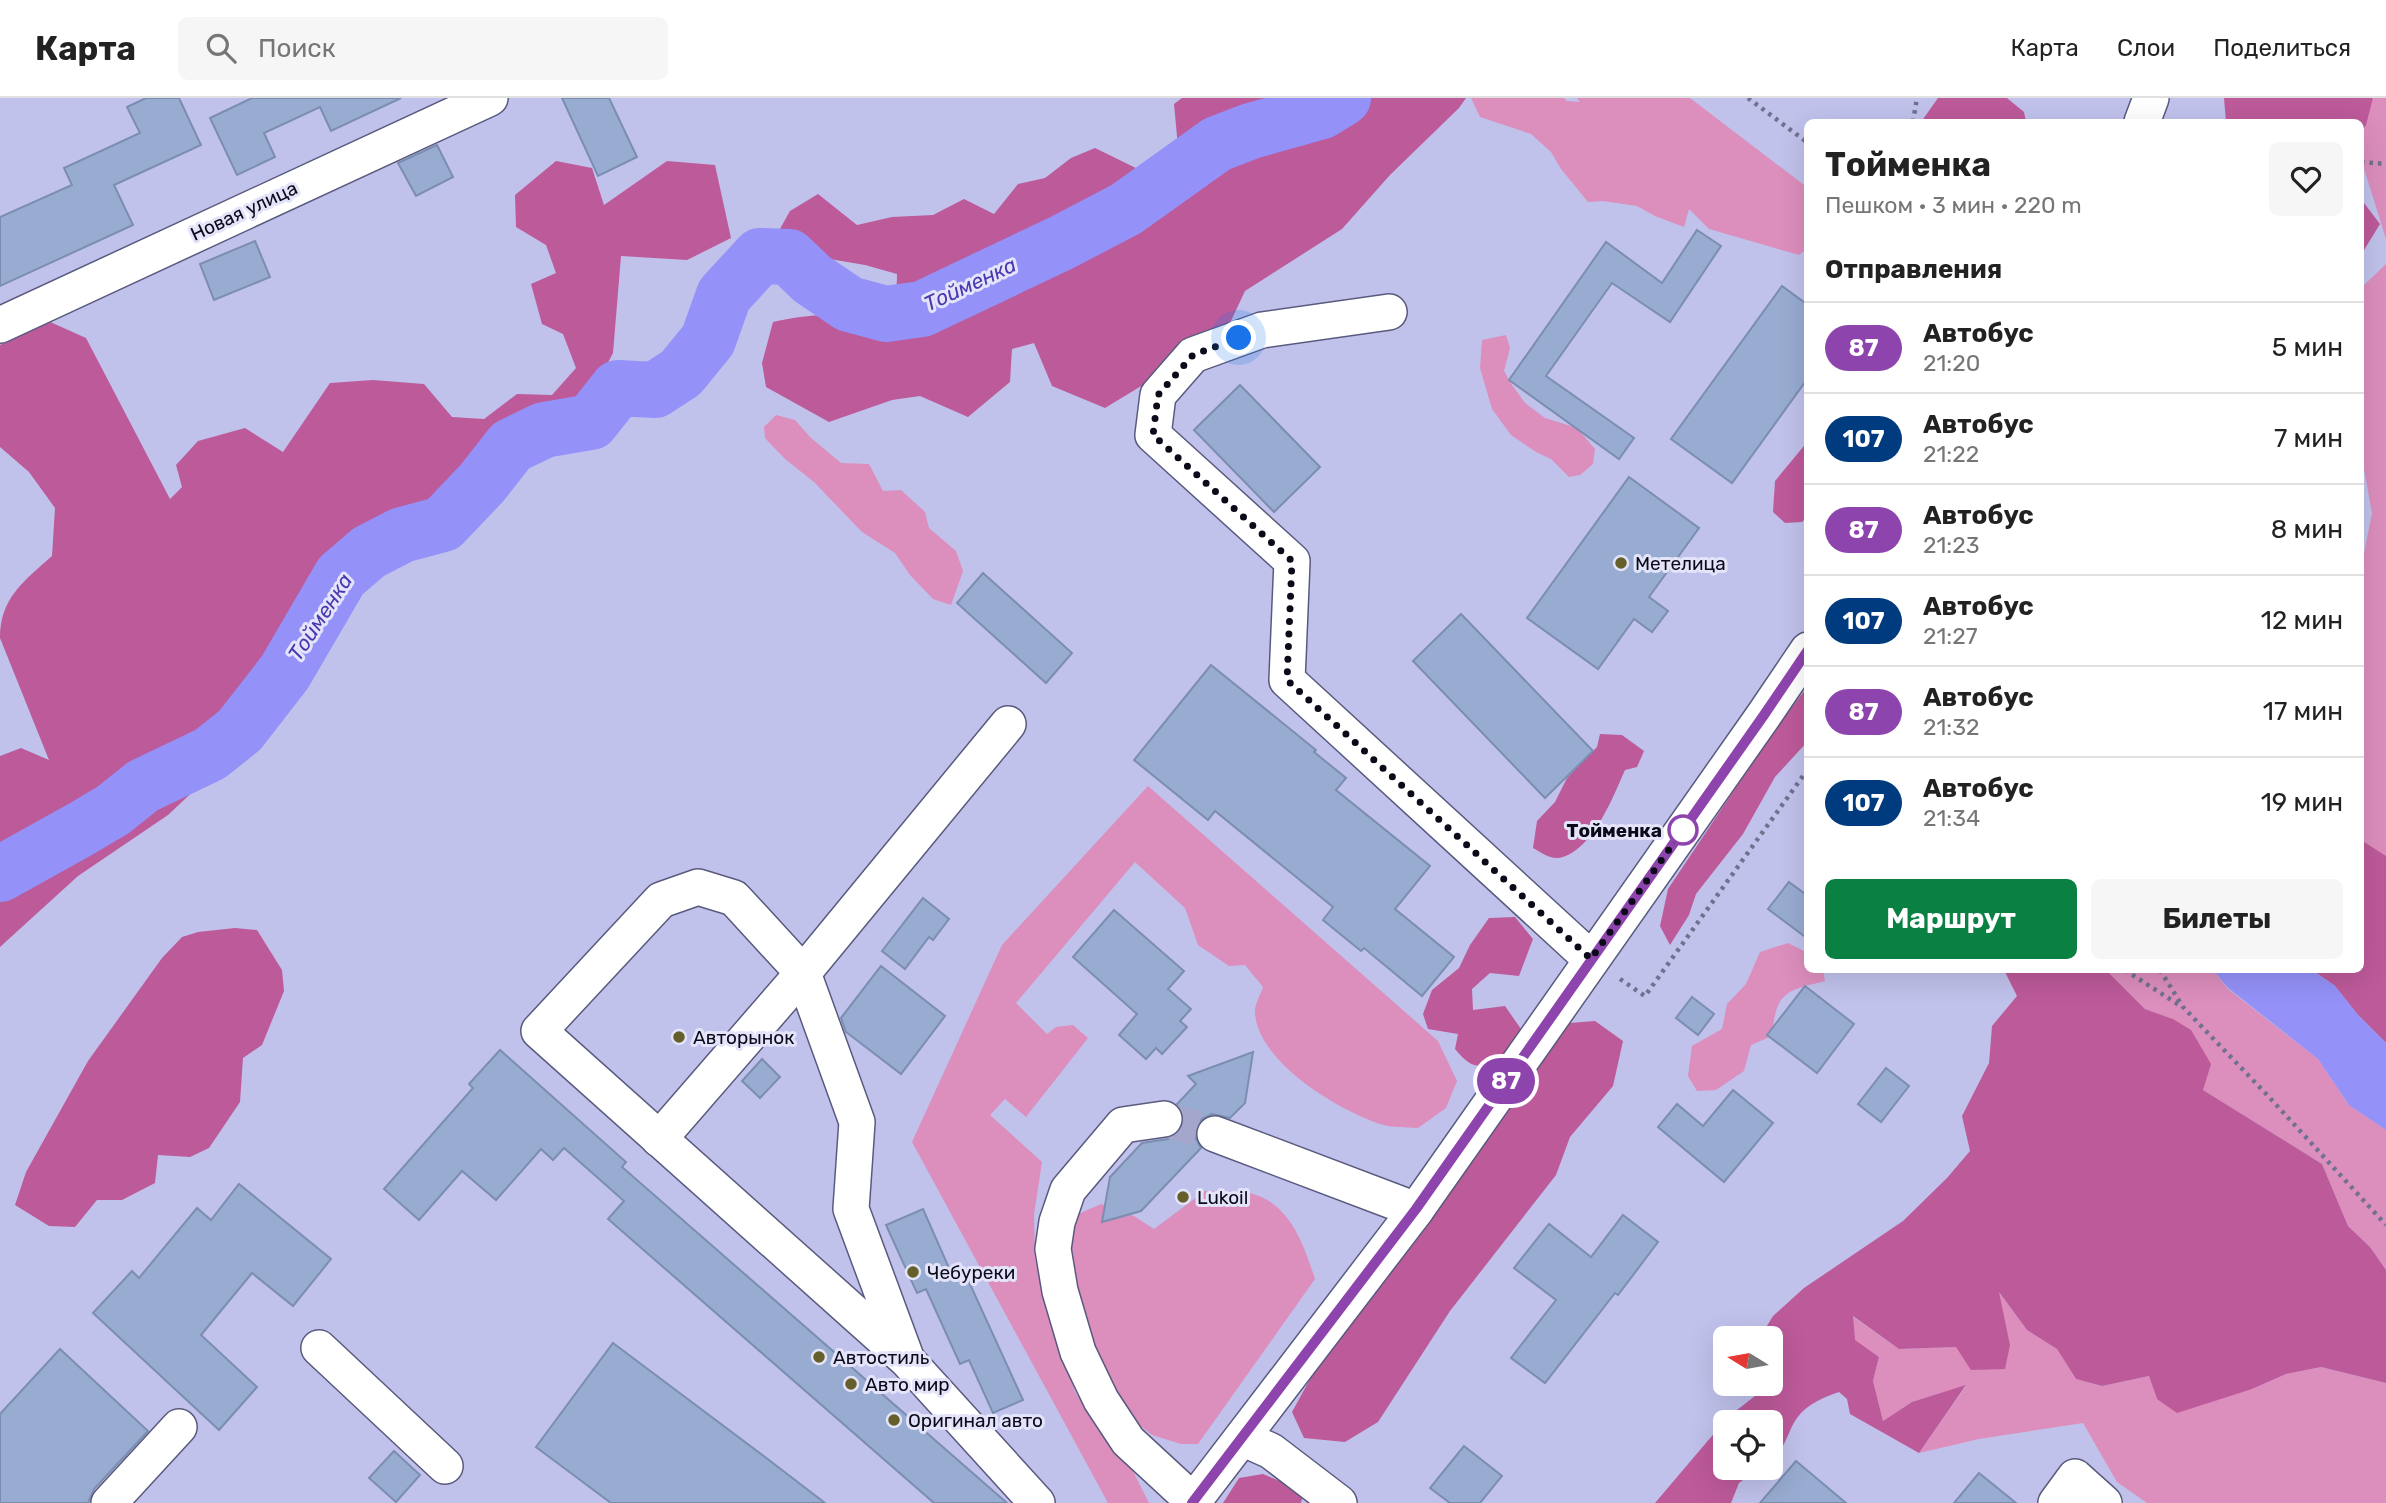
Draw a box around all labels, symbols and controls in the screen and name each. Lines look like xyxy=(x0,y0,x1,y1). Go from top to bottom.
search box xyxy=(178,17,668,80)
text: Карта xyxy=(35,29,136,68)
icon: search xyxy=(202,29,240,67)
text: Поиск xyxy=(258,33,336,64)
text: Карта xyxy=(2010,34,2079,62)
text: Слои xyxy=(2117,34,2175,62)
text: Поделиться xyxy=(2213,34,2351,62)
button: heart xyxy=(2269,142,2343,216)
text: Тойменка xyxy=(1825,145,1991,184)
street label: Новая улица xyxy=(187,176,301,246)
text: Пешком · 3 мин · 220 m xyxy=(1825,191,2082,219)
water label: Тойменка xyxy=(920,252,1020,316)
text: Отправления xyxy=(1825,254,2002,285)
text: Автобус xyxy=(1923,318,2034,349)
your location xyxy=(1221,320,1256,355)
text: 5 мин xyxy=(2272,332,2343,363)
text: 87 xyxy=(1849,334,1879,362)
text: 21:20 xyxy=(1923,349,1980,377)
text: Автобус xyxy=(1923,409,2034,440)
text: 7 мин xyxy=(2274,423,2343,454)
text: 107 xyxy=(1843,425,1885,453)
text: 21:22 xyxy=(1923,440,1979,468)
text: Автобус xyxy=(1923,500,2034,531)
text: 8 мин xyxy=(2271,514,2343,545)
text: 87 xyxy=(1849,516,1879,544)
text: 21:23 xyxy=(1923,531,1980,559)
place label: Метелица xyxy=(1635,552,1726,575)
marker: Метелица xyxy=(1613,555,1629,571)
water label: Тойменка xyxy=(283,569,357,665)
text: Автобус xyxy=(1923,591,2034,622)
text: 12 мин xyxy=(2261,605,2343,636)
text: 107 xyxy=(1843,607,1885,635)
text: 21:27 xyxy=(1923,622,1978,650)
text: Автобус xyxy=(1923,682,2034,713)
text: 17 мин xyxy=(2263,696,2343,727)
text: 87 xyxy=(1849,698,1879,726)
text: 21:32 xyxy=(1923,713,1980,741)
text: Автобус xyxy=(1923,773,2034,804)
text: 19 мин xyxy=(2261,787,2343,818)
text: 107 xyxy=(1843,789,1885,817)
text: 21:34 xyxy=(1923,804,1980,832)
marker: Тойменка xyxy=(1668,815,1698,845)
place label: Тойменка xyxy=(1566,819,1662,842)
button: Маршрут xyxy=(1825,879,2077,959)
button: Билеты xyxy=(2091,879,2343,959)
place label: Авторынок xyxy=(693,1026,794,1049)
marker: Авторынок xyxy=(671,1029,687,1045)
line badge: 87 xyxy=(1474,1058,1538,1104)
text: 87 xyxy=(1491,1067,1521,1095)
place label: Lukoil xyxy=(1197,1186,1248,1209)
marker: Lukoil xyxy=(1175,1189,1191,1205)
place label: Чебуреки xyxy=(927,1261,1015,1284)
marker: Чебуреки xyxy=(905,1264,921,1280)
north arrow xyxy=(1713,1326,1783,1396)
map controls xyxy=(1713,1326,1783,1480)
place label: Автостиль xyxy=(833,1346,930,1369)
marker: Автостиль xyxy=(811,1349,827,1365)
place label: Авто мир xyxy=(865,1373,950,1396)
marker: Авто мир xyxy=(843,1376,859,1392)
place label: Оригинал авто xyxy=(908,1409,1043,1432)
button: locate xyxy=(1713,1410,1783,1480)
marker: Оригинал авто xyxy=(886,1412,902,1428)

